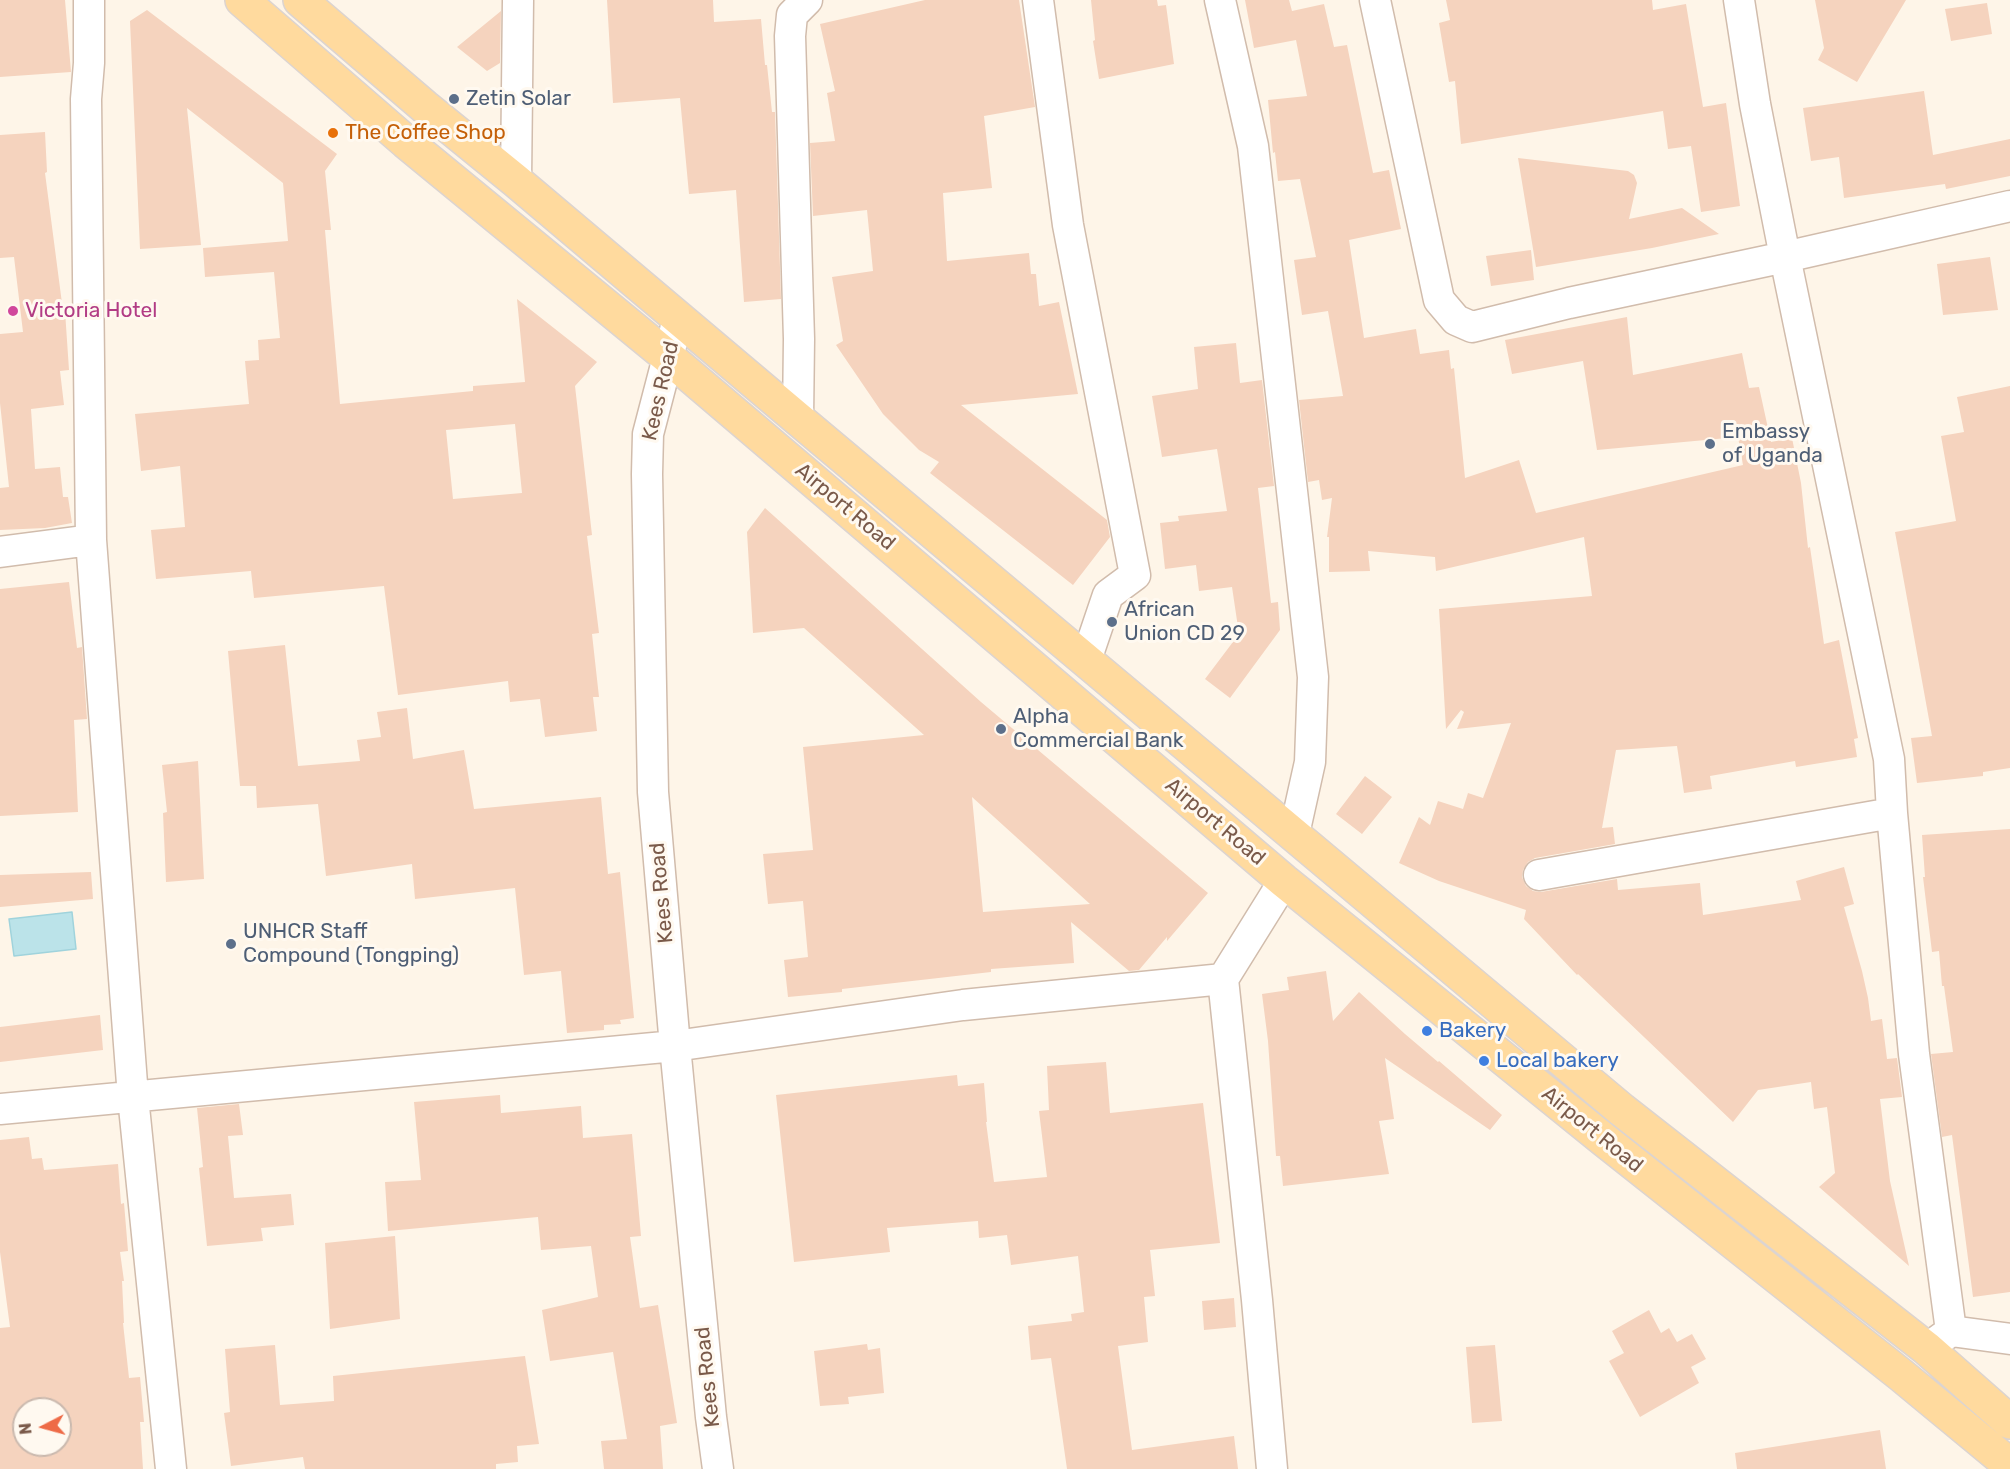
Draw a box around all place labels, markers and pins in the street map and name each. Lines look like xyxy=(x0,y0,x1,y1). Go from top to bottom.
place label: Zetin Solar xyxy=(466,86,571,112)
marker: Zetin Solar xyxy=(447,92,461,106)
place label: The Coffee Shop xyxy=(345,120,506,146)
marker: The Coffee Shop xyxy=(326,126,340,140)
place label: Victoria Hotel xyxy=(25,298,157,324)
marker: Victoria Hotel xyxy=(6,304,20,318)
place label: Embassy of Uganda xyxy=(1722,419,1823,469)
marker: Embassy of Uganda xyxy=(1703,437,1717,451)
place label: African Union CD 29 xyxy=(1124,597,1245,647)
marker: African Union CD 29 xyxy=(1105,615,1119,629)
place label: Alpha Commercial Bank xyxy=(1013,704,1184,754)
marker: Alpha Commercial Bank xyxy=(994,722,1008,736)
place label: UNHCR Staff Compound (Tongping) xyxy=(243,919,459,969)
marker: UNHCR Staff Compound (Tongping) xyxy=(224,937,238,951)
place label: Bakery xyxy=(1439,1018,1506,1044)
marker: Bakery xyxy=(1420,1024,1434,1038)
place label: Local bakery xyxy=(1496,1048,1619,1074)
marker: Local bakery xyxy=(1477,1054,1491,1068)

